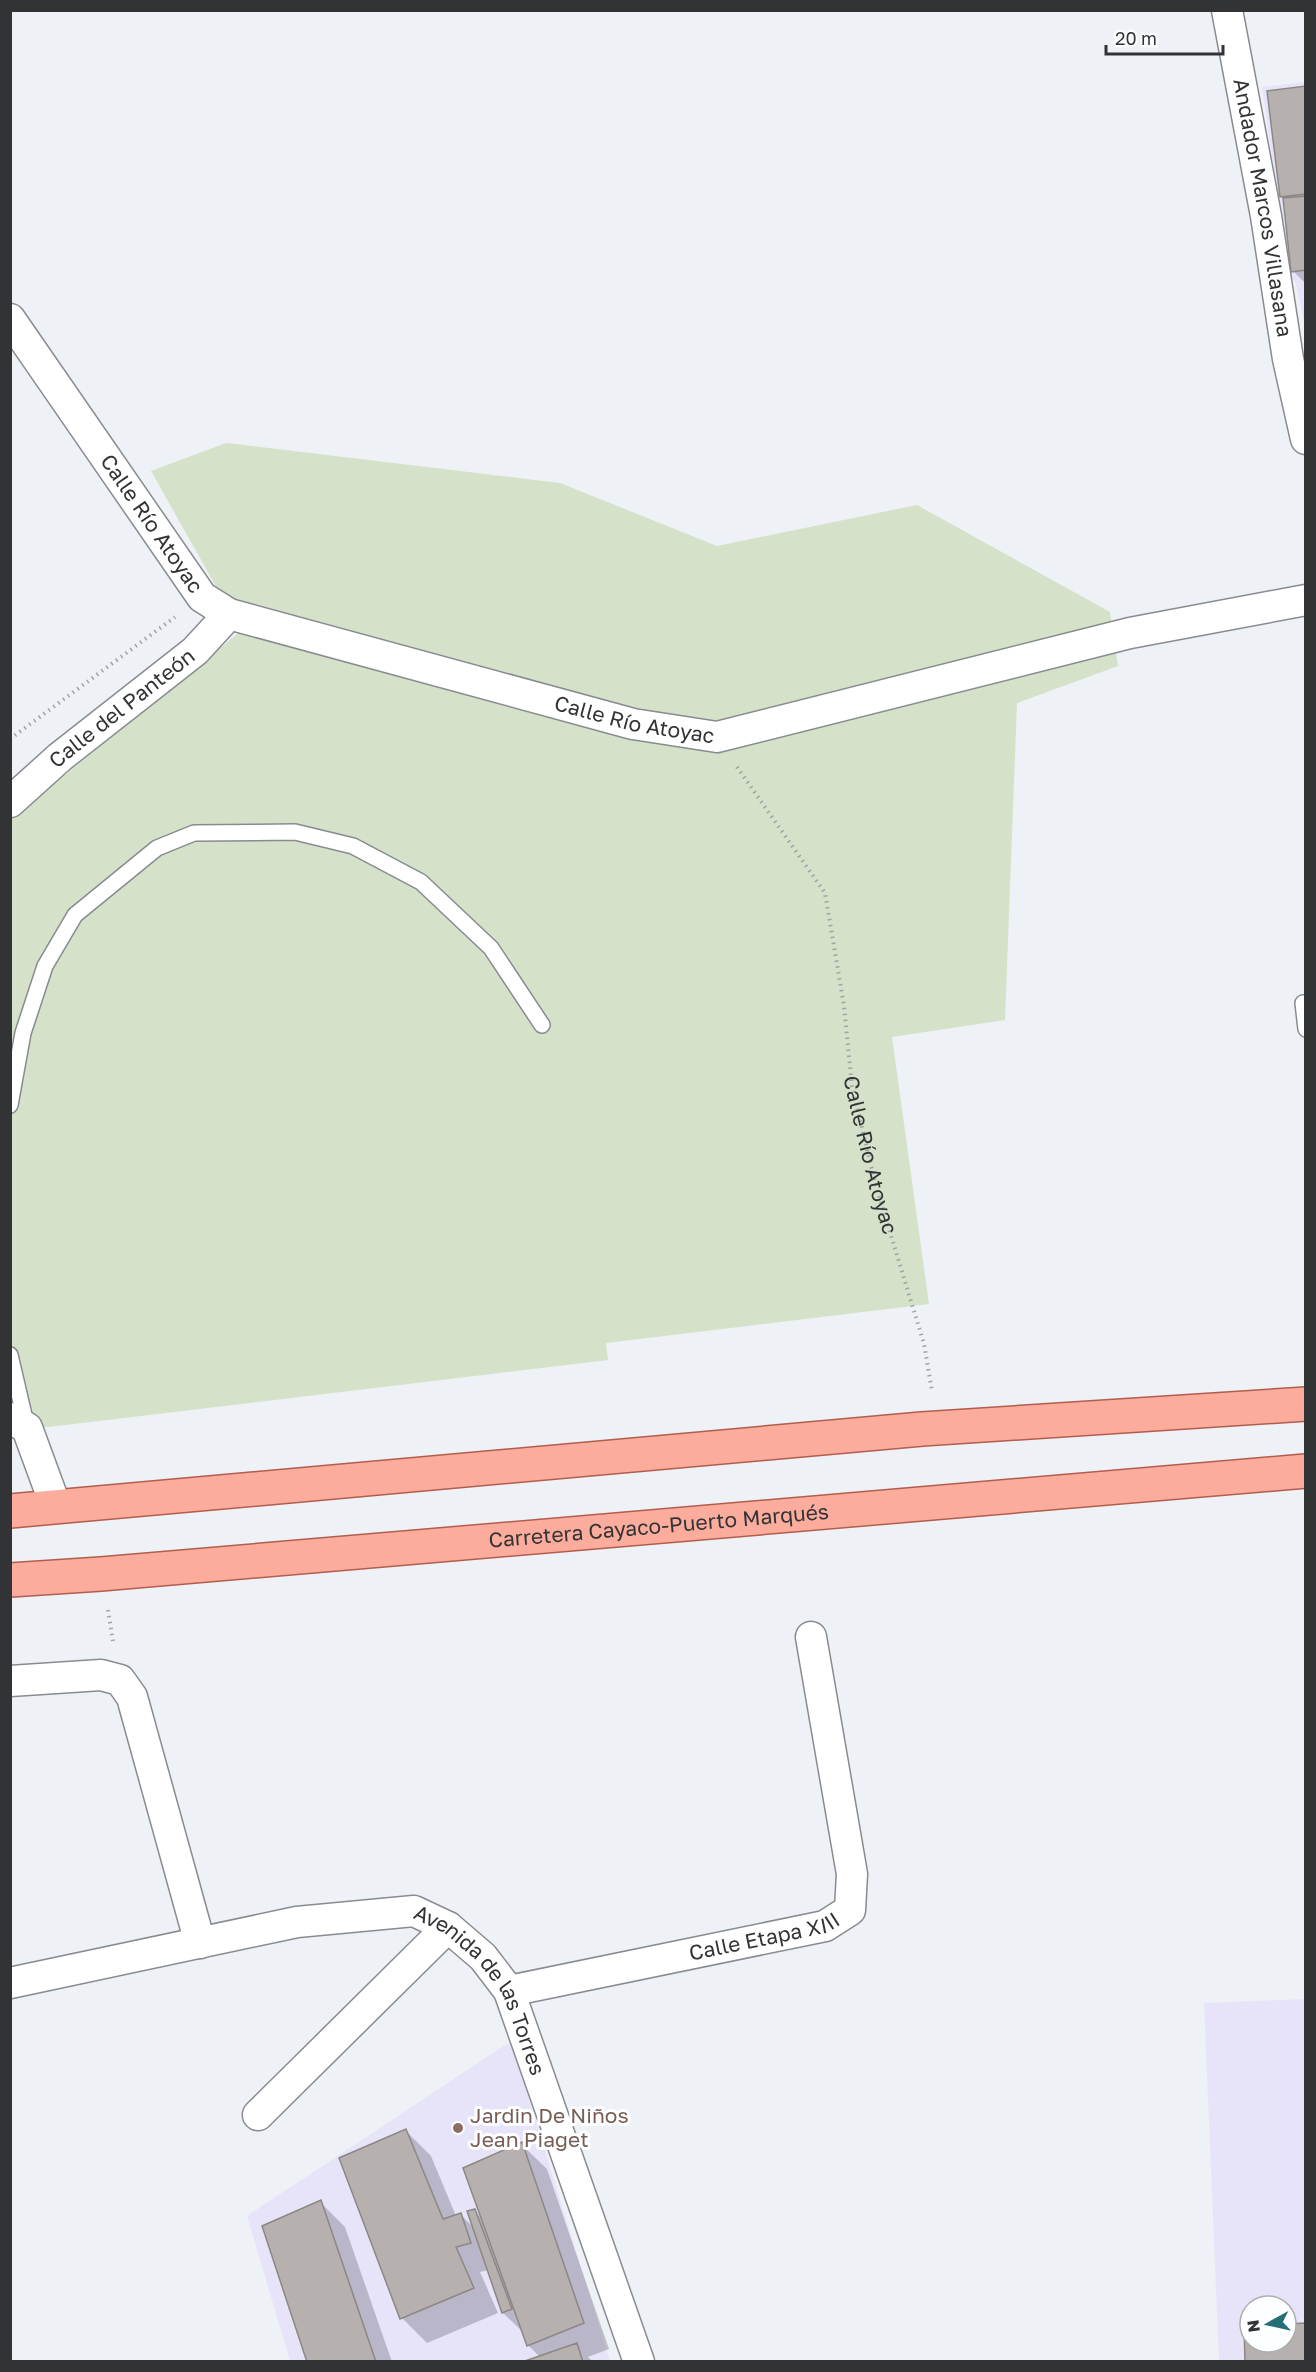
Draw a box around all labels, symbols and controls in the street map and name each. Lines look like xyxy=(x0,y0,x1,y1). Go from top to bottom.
scale bar xyxy=(1106,18,1223,56)
text: 20 m xyxy=(1115,27,1157,49)
street label: Andador Marcos Villasana xyxy=(1228,76,1298,339)
street label: Calle Río Atoyac xyxy=(95,449,209,598)
street label: Calle del Panteón xyxy=(43,642,199,773)
street label: Calle Río Atoyac xyxy=(552,689,716,748)
street label: Calle Río Atoyac xyxy=(839,1075,904,1237)
street label: Carretera Cayaco-Puerto Marqués xyxy=(487,1498,830,1553)
street label: Avenida de las Torres xyxy=(410,1899,551,2078)
street label: Calle Etapa XIII xyxy=(687,1906,844,1966)
place label: Jardin De Niños Jean Piaget xyxy=(470,2102,629,2152)
marker: Jardin De Niños Jean Piaget xyxy=(451,2121,465,2135)
north arrow xyxy=(1238,2294,1298,2354)
text: N xyxy=(1242,2319,1264,2334)

